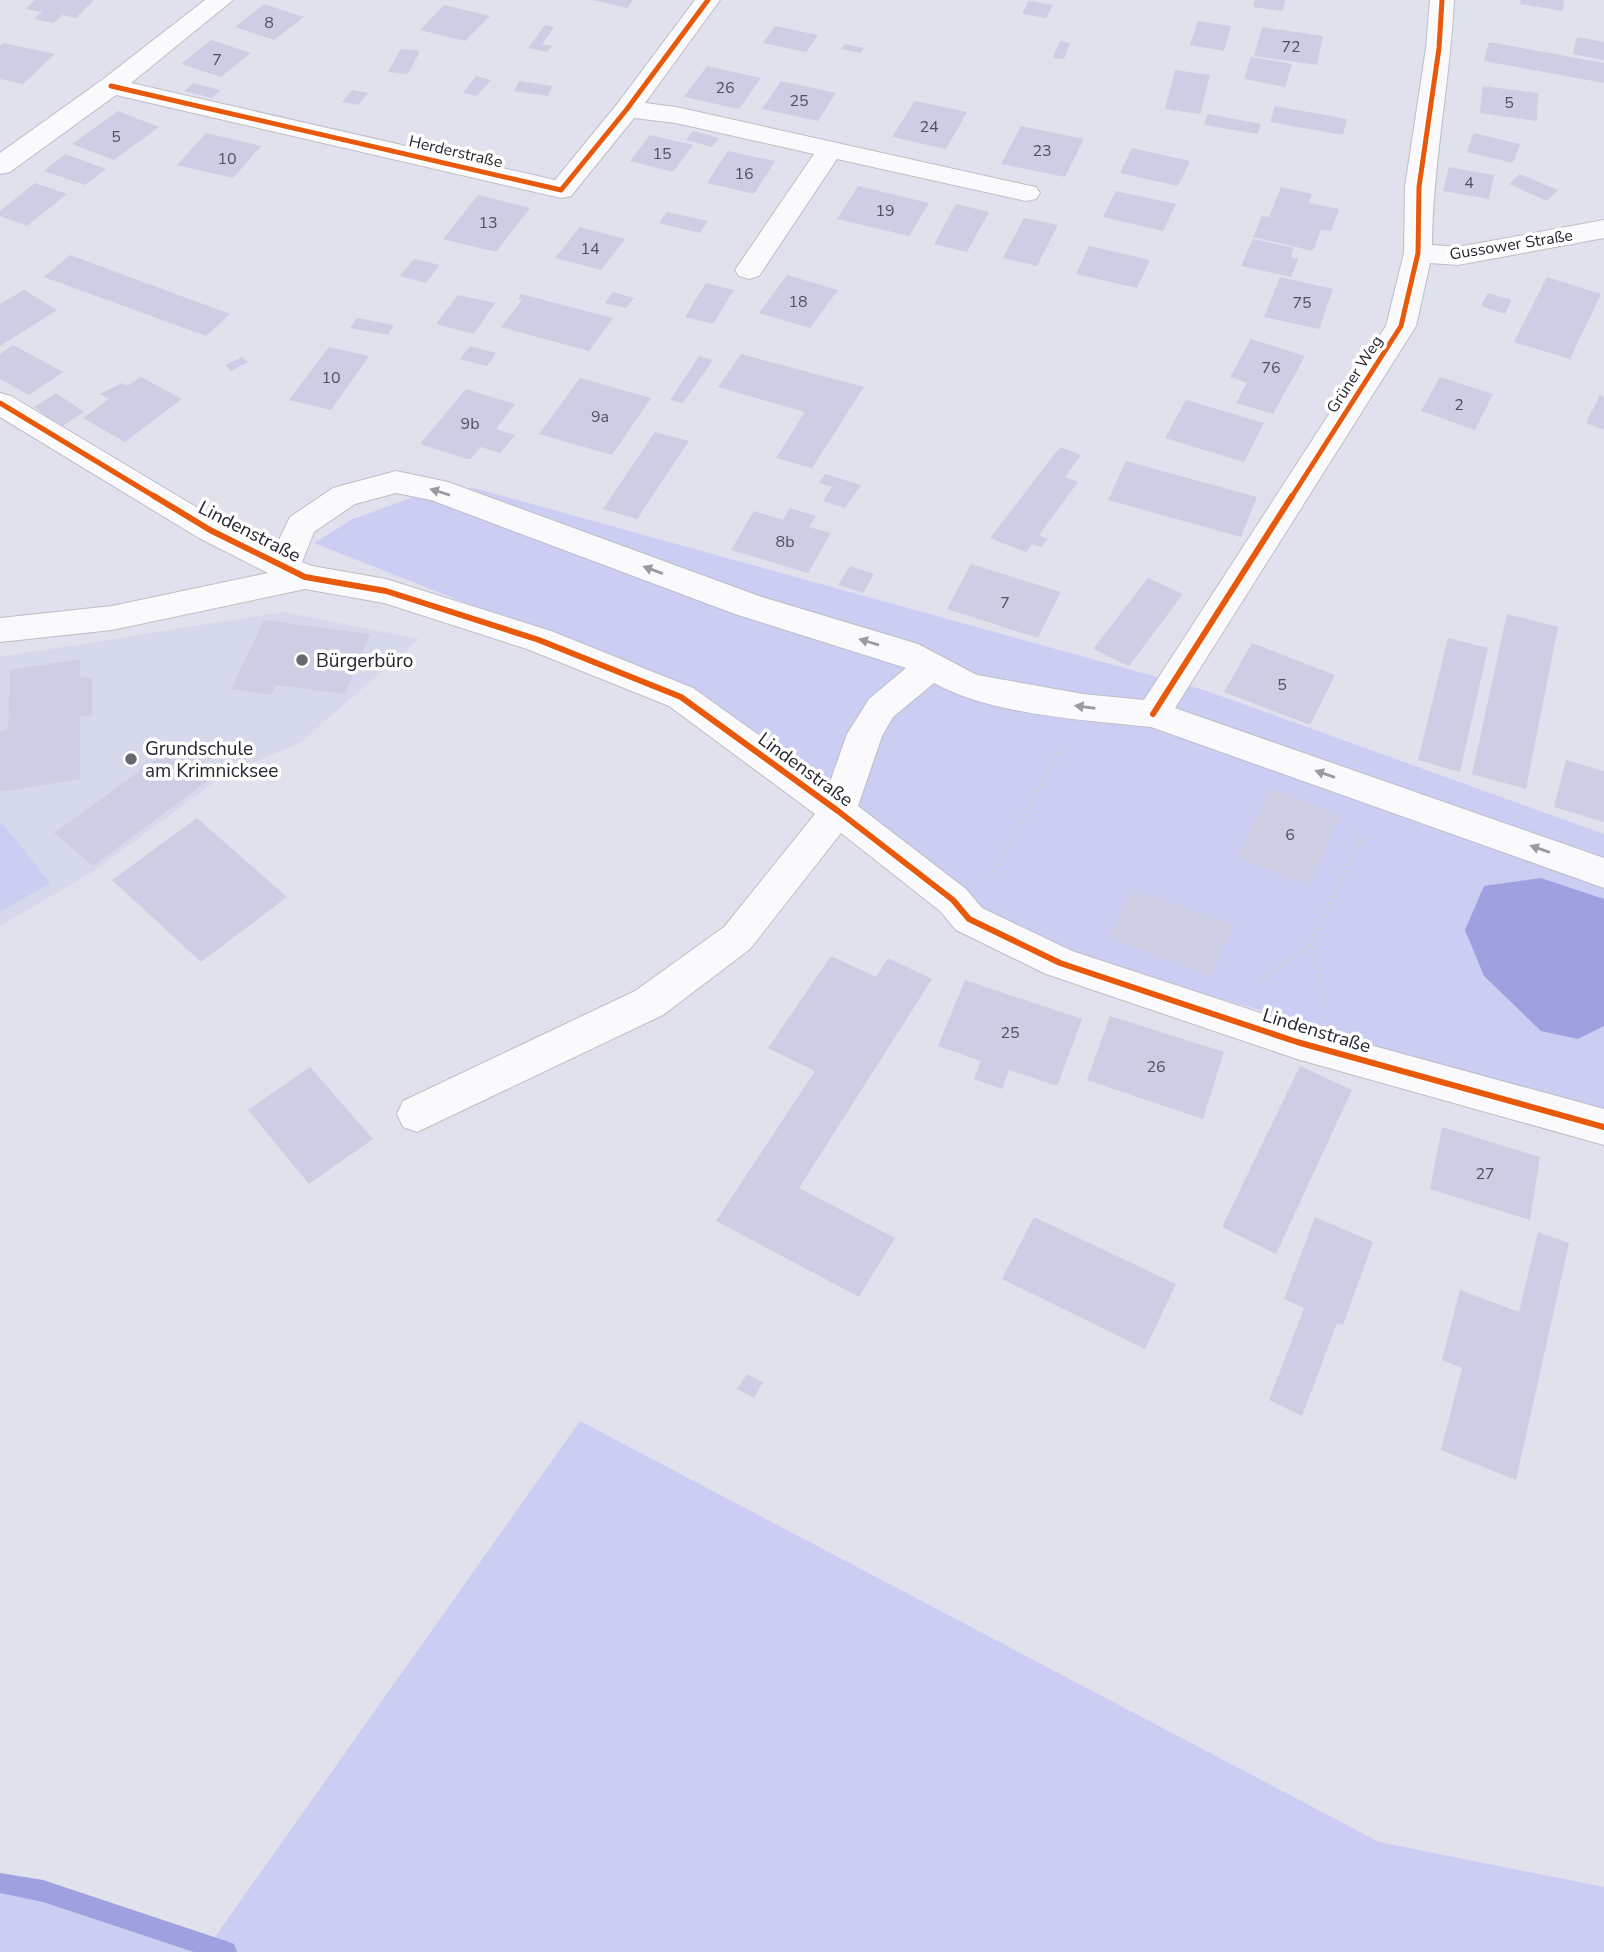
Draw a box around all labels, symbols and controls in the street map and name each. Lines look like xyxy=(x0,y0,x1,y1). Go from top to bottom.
house number: 8 xyxy=(264,12,274,34)
house number: 72 xyxy=(1281,36,1301,58)
house number: 7 xyxy=(212,49,222,71)
house number: 26 xyxy=(715,77,735,99)
house number: 25 xyxy=(789,90,809,112)
house number: 5 xyxy=(1504,92,1514,114)
house number: 24 xyxy=(919,116,939,138)
house number: 5 xyxy=(111,126,121,148)
street label: Herderstraße xyxy=(407,131,505,173)
house number: 23 xyxy=(1032,140,1052,162)
house number: 15 xyxy=(652,143,672,165)
house number: 10 xyxy=(217,148,237,170)
house number: 16 xyxy=(734,163,754,185)
house number: 4 xyxy=(1464,172,1474,194)
house number: 19 xyxy=(875,200,895,222)
house number: 13 xyxy=(478,212,498,234)
street label: Gussower Straße xyxy=(1448,224,1574,266)
house number: 14 xyxy=(580,238,600,260)
house number: 18 xyxy=(788,291,808,313)
house number: 75 xyxy=(1292,292,1312,314)
street label: Grüner Weg xyxy=(1322,332,1388,418)
house number: 76 xyxy=(1261,357,1281,379)
house number: 10 xyxy=(321,367,341,389)
house number: 2 xyxy=(1454,394,1464,416)
house number: 9a xyxy=(591,406,609,428)
house number: 9b xyxy=(461,413,479,435)
one-way arrow xyxy=(429,486,450,496)
street label: Lindenstraße xyxy=(194,495,305,569)
house number: 8b xyxy=(776,531,794,553)
one-way arrow xyxy=(643,564,664,575)
house number: 7 xyxy=(1000,592,1010,614)
one-way arrow xyxy=(858,636,879,647)
place label: Bürgerbüro xyxy=(316,648,413,674)
marker: Bürgerbüro xyxy=(294,652,310,668)
house number: 5 xyxy=(1277,674,1287,696)
one-way arrow xyxy=(1074,701,1096,712)
street label: Lindenstraße xyxy=(753,726,858,813)
place label: Grundschule am Krimnicksee xyxy=(145,736,278,784)
marker: Grundschule am Krimnicksee xyxy=(123,751,139,767)
one-way arrow xyxy=(1315,768,1336,779)
house number: 6 xyxy=(1285,824,1295,846)
one-way arrow xyxy=(1530,843,1551,854)
street label: Lindenstraße xyxy=(1259,1002,1374,1060)
house number: 25 xyxy=(1000,1022,1020,1044)
house number: 26 xyxy=(1146,1056,1166,1078)
house number: 27 xyxy=(1475,1163,1495,1185)

